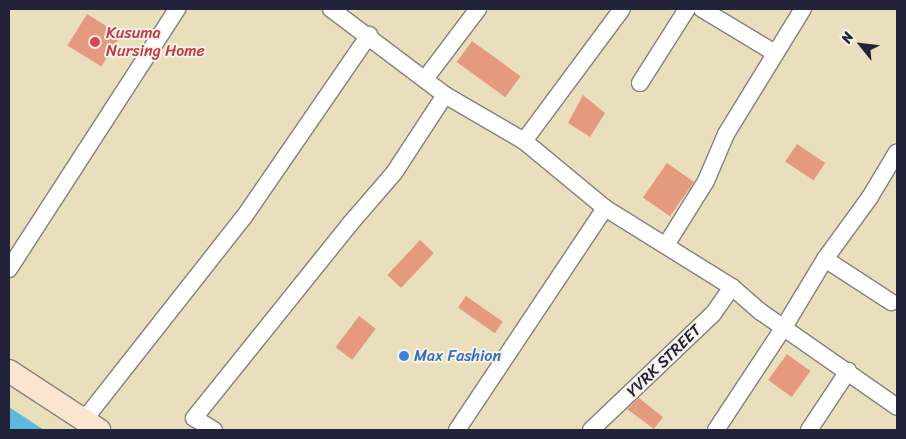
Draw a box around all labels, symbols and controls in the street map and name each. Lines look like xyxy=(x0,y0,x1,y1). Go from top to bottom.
north arrow xyxy=(836,20,886,70)
place label: Kusuma Nursing Home xyxy=(106,23,205,61)
text: N xyxy=(834,27,861,48)
marker: Kusuma Nursing Home xyxy=(88,35,102,49)
street label: YVRK STREET xyxy=(623,321,705,401)
place label: Max Fashion xyxy=(414,346,501,366)
marker: Max Fashion xyxy=(398,350,410,362)

